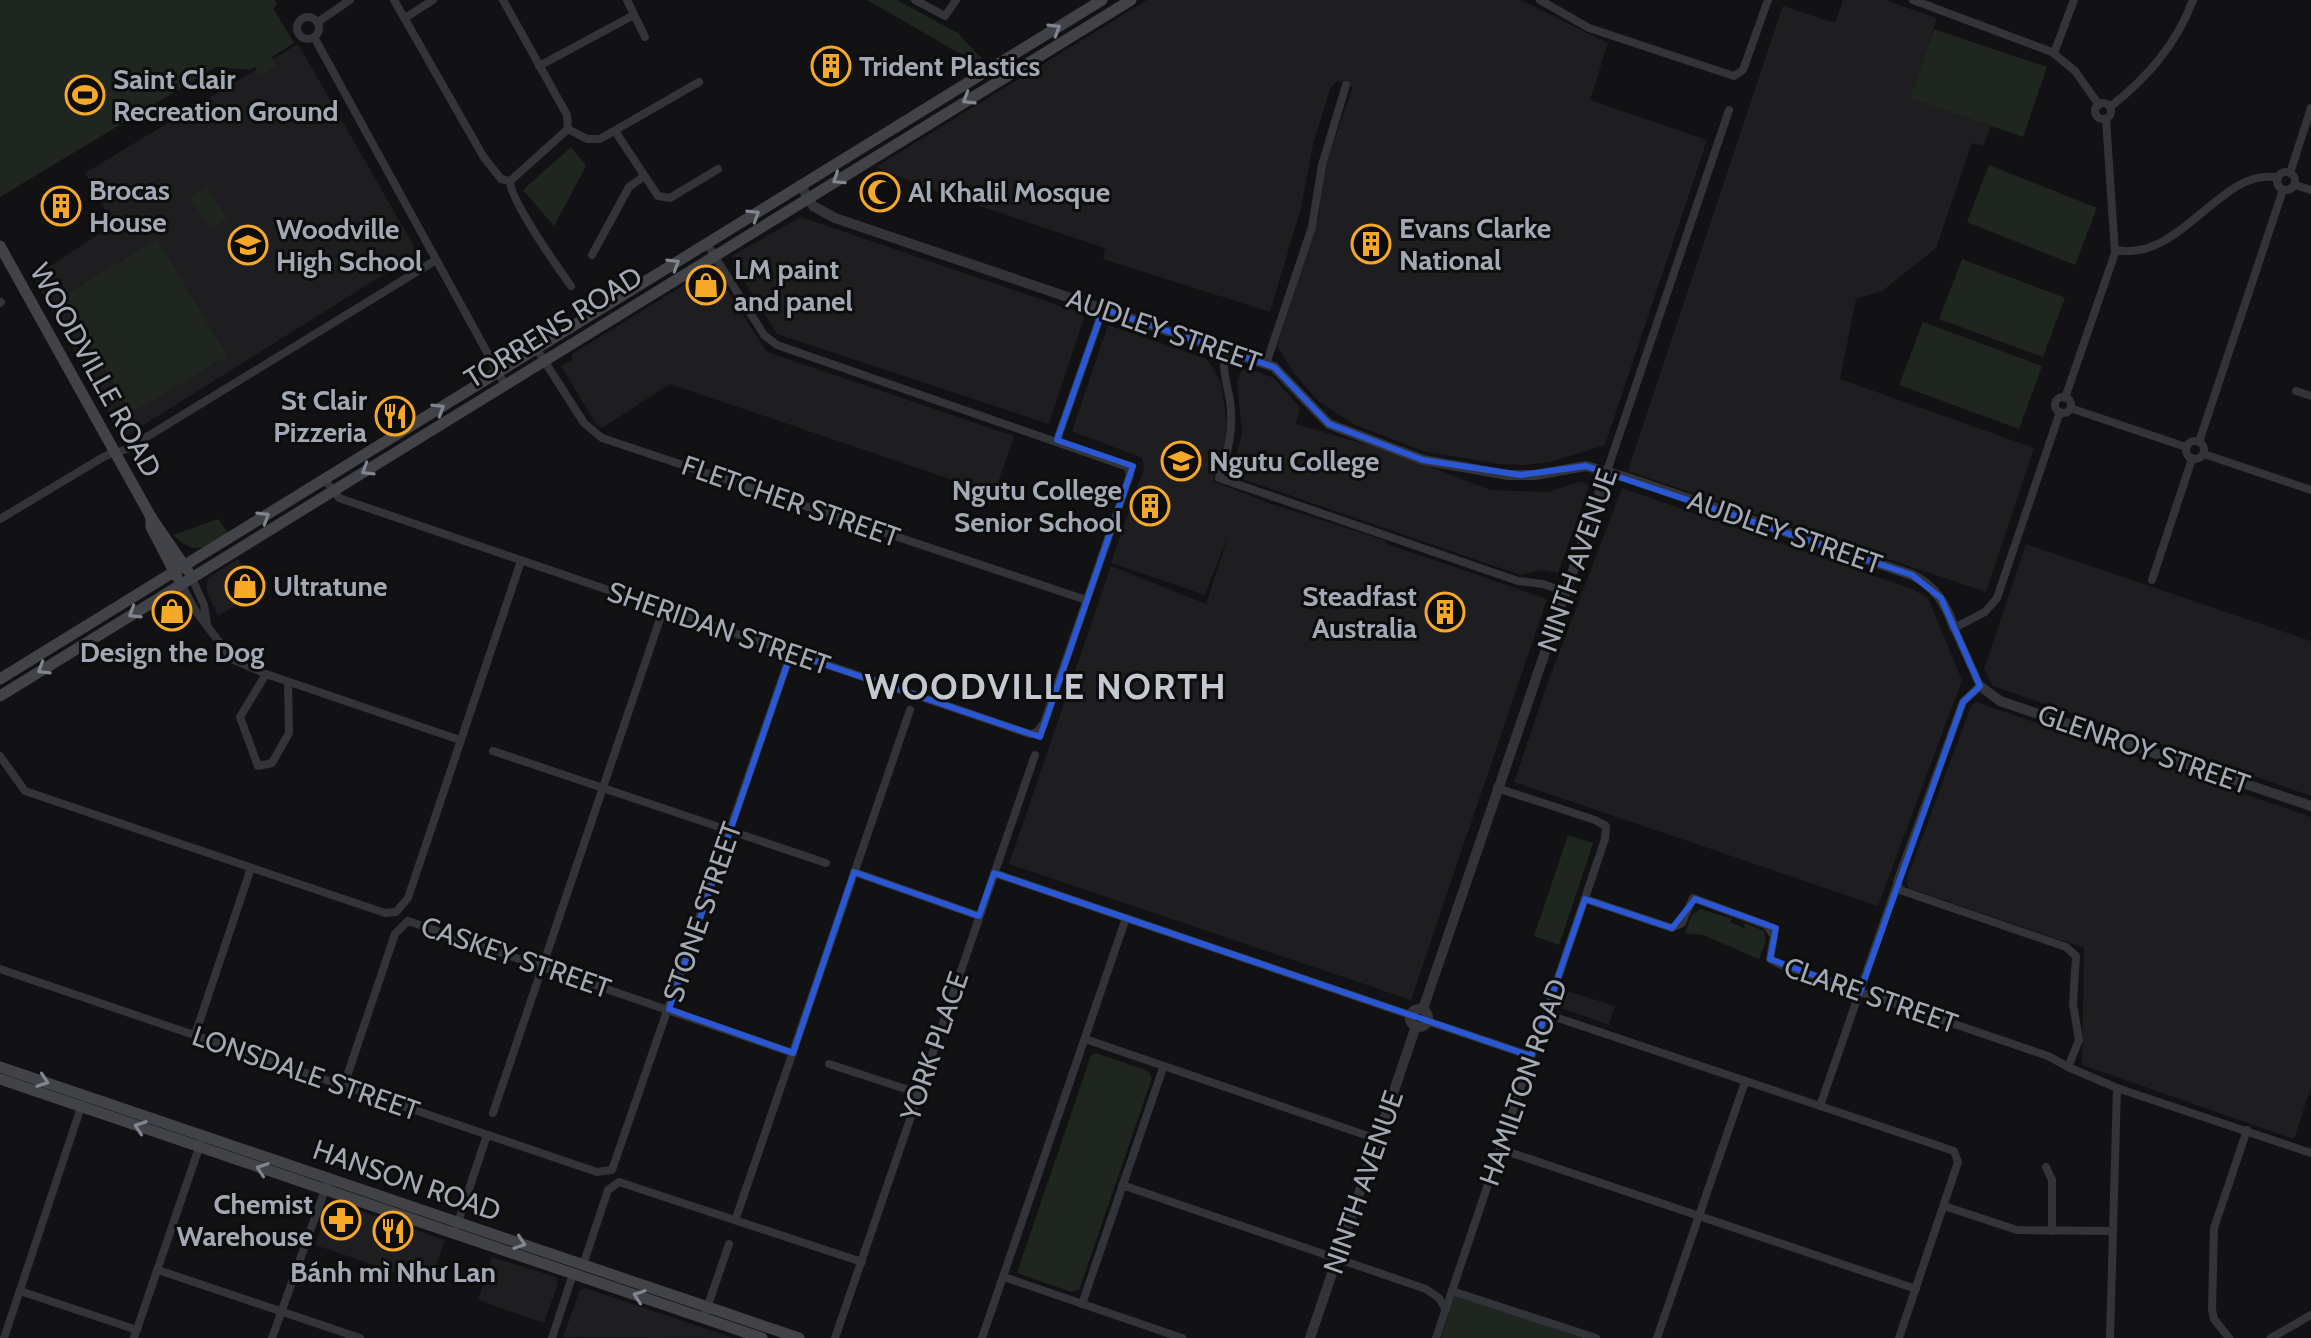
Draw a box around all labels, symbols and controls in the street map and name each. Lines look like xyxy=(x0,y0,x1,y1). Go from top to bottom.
one-way arrow xyxy=(1046,23,1061,39)
building icon: Trident Plastics xyxy=(810,45,852,87)
place label: Trident Plastics xyxy=(859,49,1041,83)
place label: Saint Clair Recreation Ground xyxy=(113,62,339,128)
sports icon: Saint Clair Recreation Ground xyxy=(64,74,106,116)
one-way arrow xyxy=(962,89,977,105)
one-way arrow xyxy=(832,170,846,185)
mosque icon: Al Khalil Mosque xyxy=(859,171,901,213)
place label: Brocas House xyxy=(89,173,170,239)
place label: Al Khalil Mosque xyxy=(908,175,1110,209)
building icon: Brocas House xyxy=(40,185,82,227)
one-way arrow xyxy=(745,210,760,225)
place label: Evans Clarke National xyxy=(1399,211,1551,277)
place label: Woodville High School xyxy=(276,212,422,278)
building icon: Evans Clarke National xyxy=(1350,223,1392,265)
school or university icon: Woodville High School xyxy=(227,224,269,266)
place label: LM paint and panel xyxy=(734,252,853,318)
street label: WOODVILLE ROAD xyxy=(23,257,169,483)
street label: TORRENS ROAD xyxy=(458,259,648,395)
one-way arrow xyxy=(666,259,680,274)
shop icon: LM paint and panel xyxy=(685,264,727,306)
street label: AUDLEY STREET xyxy=(1062,281,1266,379)
place label: St Clair Pizzeria xyxy=(273,383,368,449)
restaurant icon: St Clair Pizzeria xyxy=(374,395,416,437)
one-way arrow xyxy=(430,404,444,419)
school or university icon: Ngutu College xyxy=(1160,440,1202,482)
place label: Ngutu College xyxy=(1209,444,1379,478)
street label: FLETCHER STREET xyxy=(678,448,905,554)
one-way arrow xyxy=(361,460,376,475)
street label: NINTH AVENUE xyxy=(1530,464,1624,656)
place label: Ngutu College Senior School xyxy=(952,473,1122,539)
street label: AUDLEY STREET xyxy=(1683,483,1887,581)
building icon: Ngutu College Senior School xyxy=(1129,485,1171,527)
one-way arrow xyxy=(255,512,270,527)
shop icon: Ultratune xyxy=(224,565,266,607)
place label: Ultratune xyxy=(273,569,387,603)
street label: SHERIDAN STREET xyxy=(603,574,835,682)
place label: Steadfast Australia xyxy=(1302,579,1417,645)
shop icon: Design the Dog xyxy=(151,590,193,632)
building icon: Steadfast Australia xyxy=(1424,591,1466,633)
one-way arrow xyxy=(128,604,143,619)
place label: Design the Dog xyxy=(80,635,264,669)
one-way arrow xyxy=(37,659,52,675)
district label: WOODVILLE NORTH xyxy=(865,664,1227,708)
street label: GLENROY STREET xyxy=(2033,697,2255,801)
street label: STONE STREET xyxy=(655,818,749,1006)
street label: CASKEY STREET xyxy=(417,909,615,1005)
street label: CLARE STREET xyxy=(1780,949,1962,1041)
street label: YORK PLACE xyxy=(892,967,975,1126)
street label: HAMILTON ROAD xyxy=(1472,974,1574,1190)
street label: LONSDALE STREET xyxy=(188,1018,424,1128)
one-way arrow xyxy=(35,1072,49,1088)
street label: NINTH AVENUE xyxy=(1316,1086,1410,1278)
one-way arrow xyxy=(134,1120,148,1136)
street label: HANSON ROAD xyxy=(309,1132,505,1228)
one-way arrow xyxy=(256,1162,270,1179)
place label: Chemist Warehouse xyxy=(177,1187,313,1253)
pharmacy icon: Chemist Warehouse xyxy=(320,1199,362,1241)
restaurant icon: Bánh mì Như Lan xyxy=(372,1210,414,1252)
one-way arrow xyxy=(512,1234,526,1250)
place label: Bánh mì Như Lan xyxy=(290,1255,496,1289)
one-way arrow xyxy=(632,1289,646,1305)

